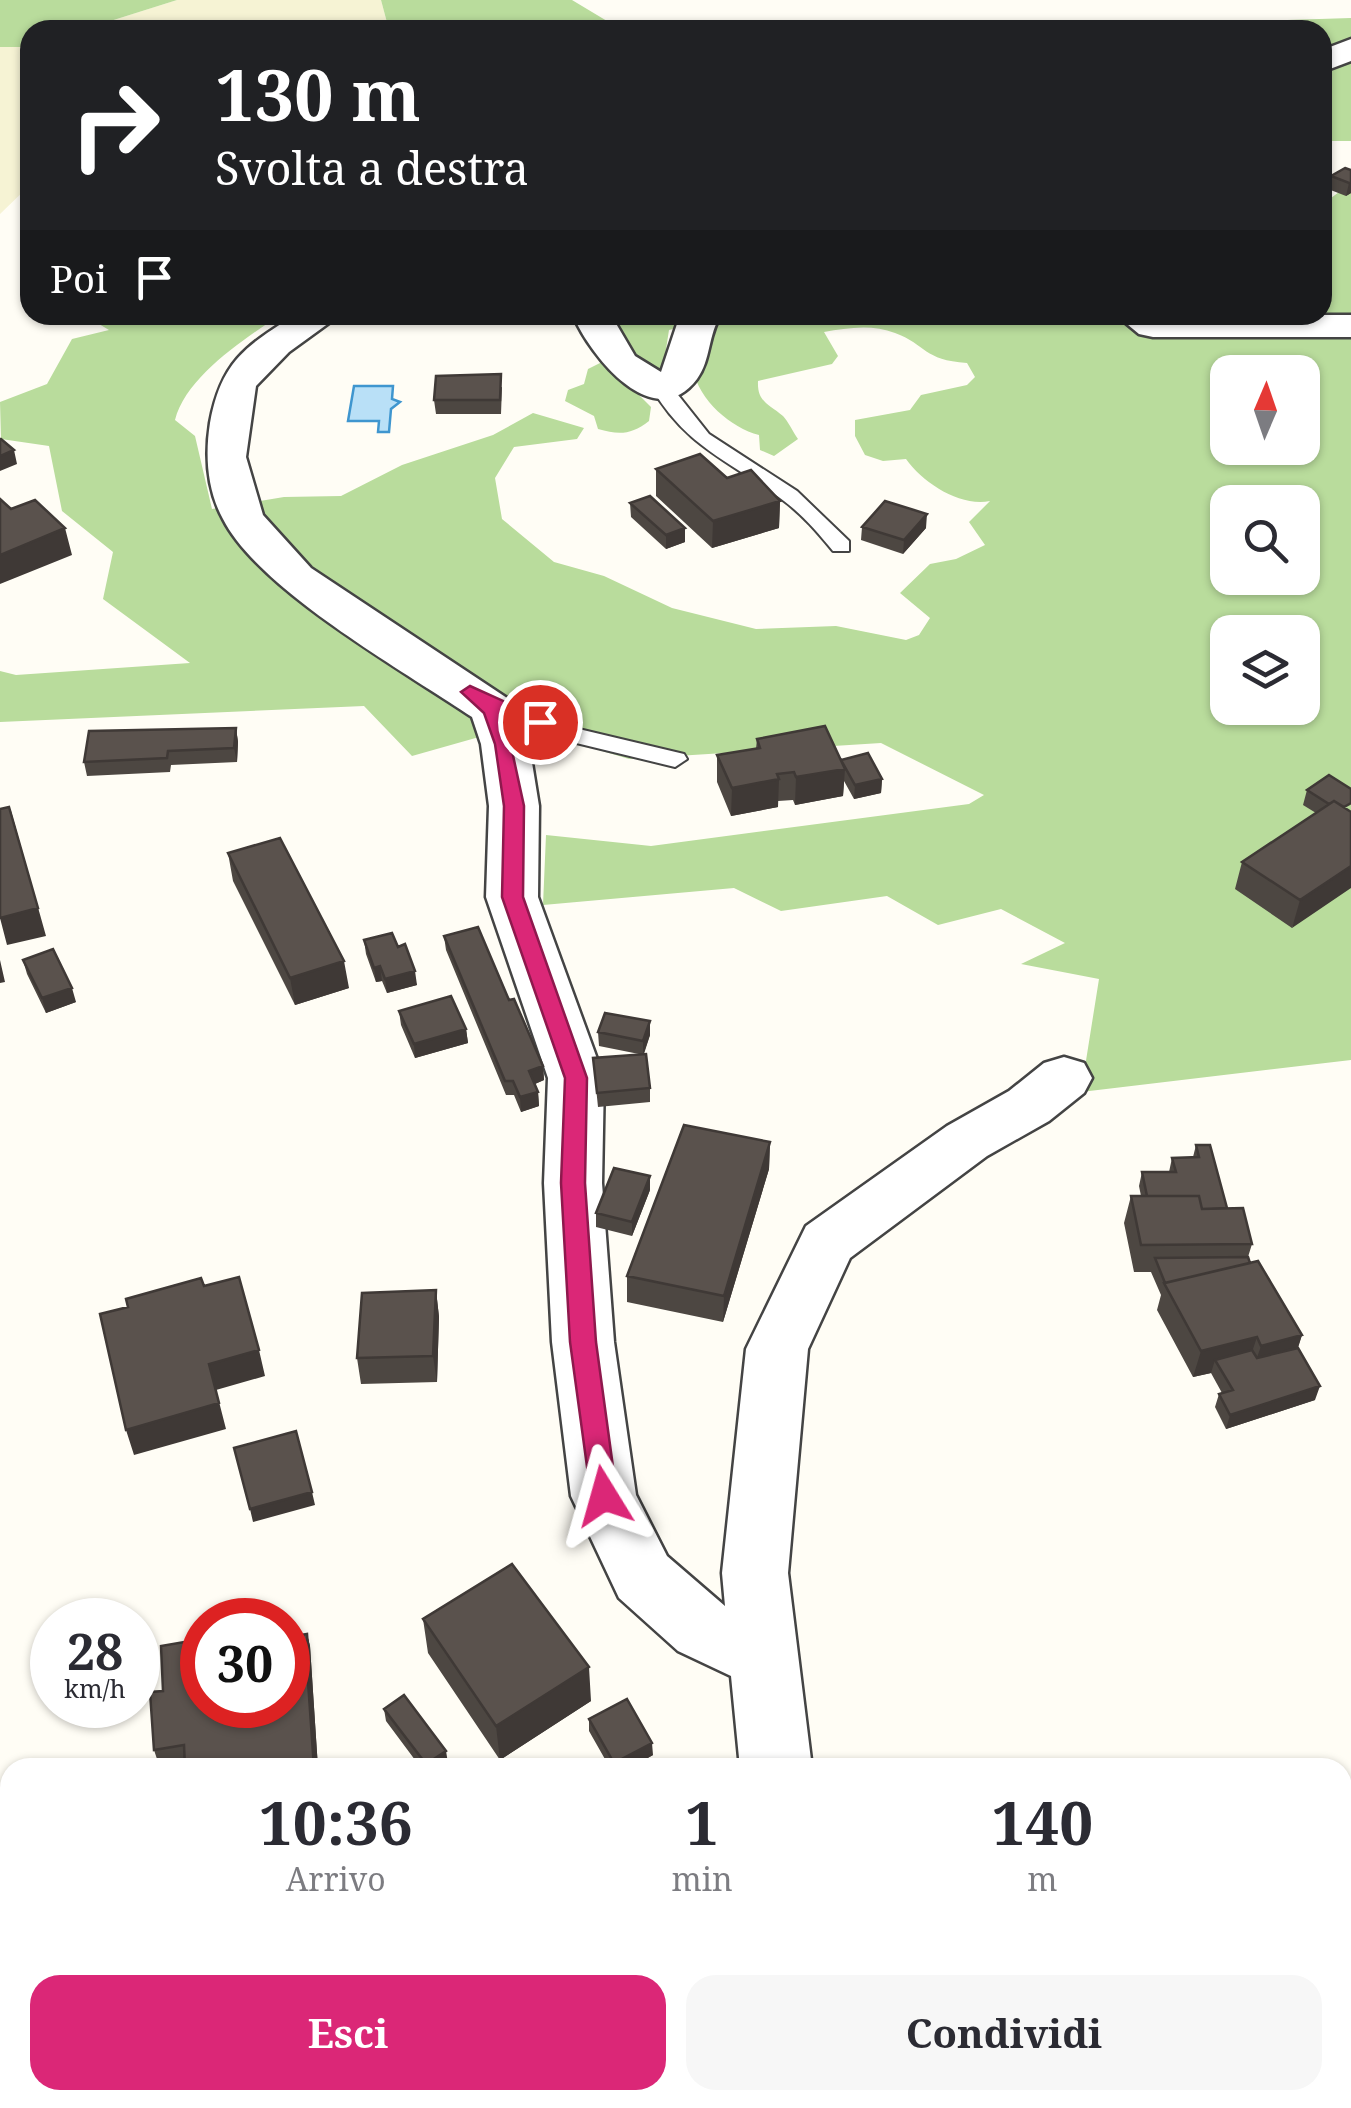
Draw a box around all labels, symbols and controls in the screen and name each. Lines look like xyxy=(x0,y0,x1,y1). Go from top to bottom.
text: 130 m xyxy=(215,46,421,142)
icon: right xyxy=(50,60,180,190)
text: Svolta a destra xyxy=(215,137,529,198)
icon: arrive xyxy=(127,250,182,305)
text: Poi xyxy=(50,252,107,304)
north arrow xyxy=(1210,355,1320,465)
map controls xyxy=(1210,355,1320,725)
button: search xyxy=(1210,485,1320,595)
button: layers xyxy=(1210,615,1320,725)
pin xyxy=(498,680,583,765)
icon: arrive xyxy=(513,695,568,750)
position arrow xyxy=(552,1444,656,1548)
speed limit sign: 30 xyxy=(180,1598,310,1728)
text: 28 xyxy=(67,1617,123,1685)
text: km/h xyxy=(64,1671,126,1705)
text: 10:36 xyxy=(259,1781,413,1863)
text: 1 xyxy=(685,1781,719,1863)
text: 140 xyxy=(991,1781,1093,1863)
text: Arrivo xyxy=(286,1857,386,1900)
text: min xyxy=(672,1857,733,1900)
text: m xyxy=(1027,1857,1057,1900)
button: Esci xyxy=(30,1975,666,2090)
button: Condividi xyxy=(686,1975,1322,2090)

